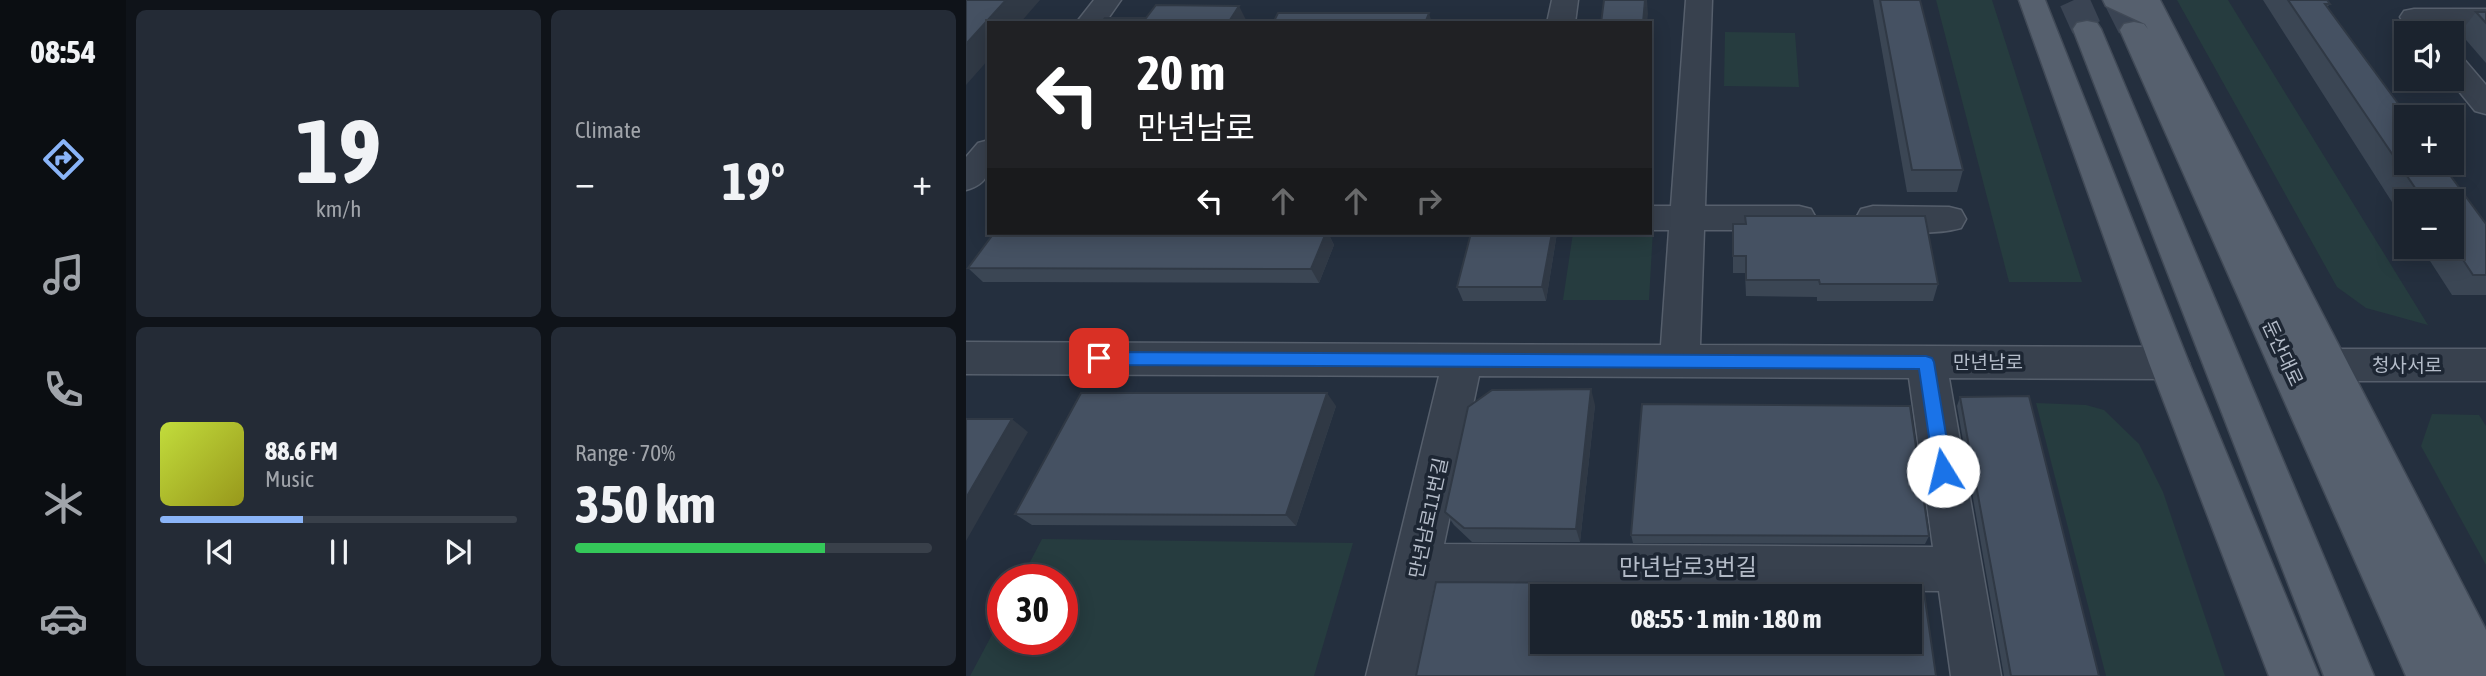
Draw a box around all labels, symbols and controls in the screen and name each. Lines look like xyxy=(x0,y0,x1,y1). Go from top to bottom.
map controls xyxy=(2394,21,2464,259)
button: sound xyxy=(2394,21,2464,91)
text: 08:54 xyxy=(30,33,96,70)
text: 20 m xyxy=(1137,44,1225,100)
icon: left xyxy=(1022,49,1113,140)
text: 19 xyxy=(296,98,381,202)
button: + xyxy=(2394,105,2464,175)
text: 만년남로 xyxy=(1137,109,1255,146)
text: Climate xyxy=(575,117,641,143)
icon: directions xyxy=(39,135,88,184)
text: 19° xyxy=(722,151,785,211)
text: − xyxy=(575,160,595,203)
text: + xyxy=(912,160,932,203)
icon: left xyxy=(1191,182,1229,220)
icon: ahead xyxy=(1264,182,1302,220)
icon: ahead xyxy=(1337,182,1375,220)
icon: right xyxy=(1410,182,1448,220)
button: − xyxy=(2394,189,2464,259)
text: km/h xyxy=(316,196,361,222)
icon: music xyxy=(39,250,88,299)
street label: 둔산대로 xyxy=(2258,317,2308,389)
pin xyxy=(1069,328,1129,388)
icon: arrive xyxy=(1080,339,1118,377)
street label: 만년남로 xyxy=(1953,351,2023,373)
street label: 청사서로 xyxy=(2372,354,2442,376)
icon: phone xyxy=(39,365,88,414)
position arrow xyxy=(1906,434,1980,508)
text: 88.6 FM xyxy=(265,436,338,466)
text: Range · 70% xyxy=(575,440,675,466)
street label: 만년남로11번길 xyxy=(1404,456,1452,580)
text: Music xyxy=(265,466,313,492)
text: 350 km xyxy=(575,474,716,534)
icon: climate xyxy=(39,479,88,528)
icon: previous xyxy=(201,533,239,571)
icon: pause xyxy=(320,533,358,571)
icon: next xyxy=(439,533,477,571)
street label: 만년남로3번길 xyxy=(1619,554,1757,580)
speed limit sign: 30 xyxy=(987,564,1078,655)
icon: car xyxy=(39,594,88,643)
text: 08:55 · 1 min · 180 m xyxy=(1631,604,1821,634)

